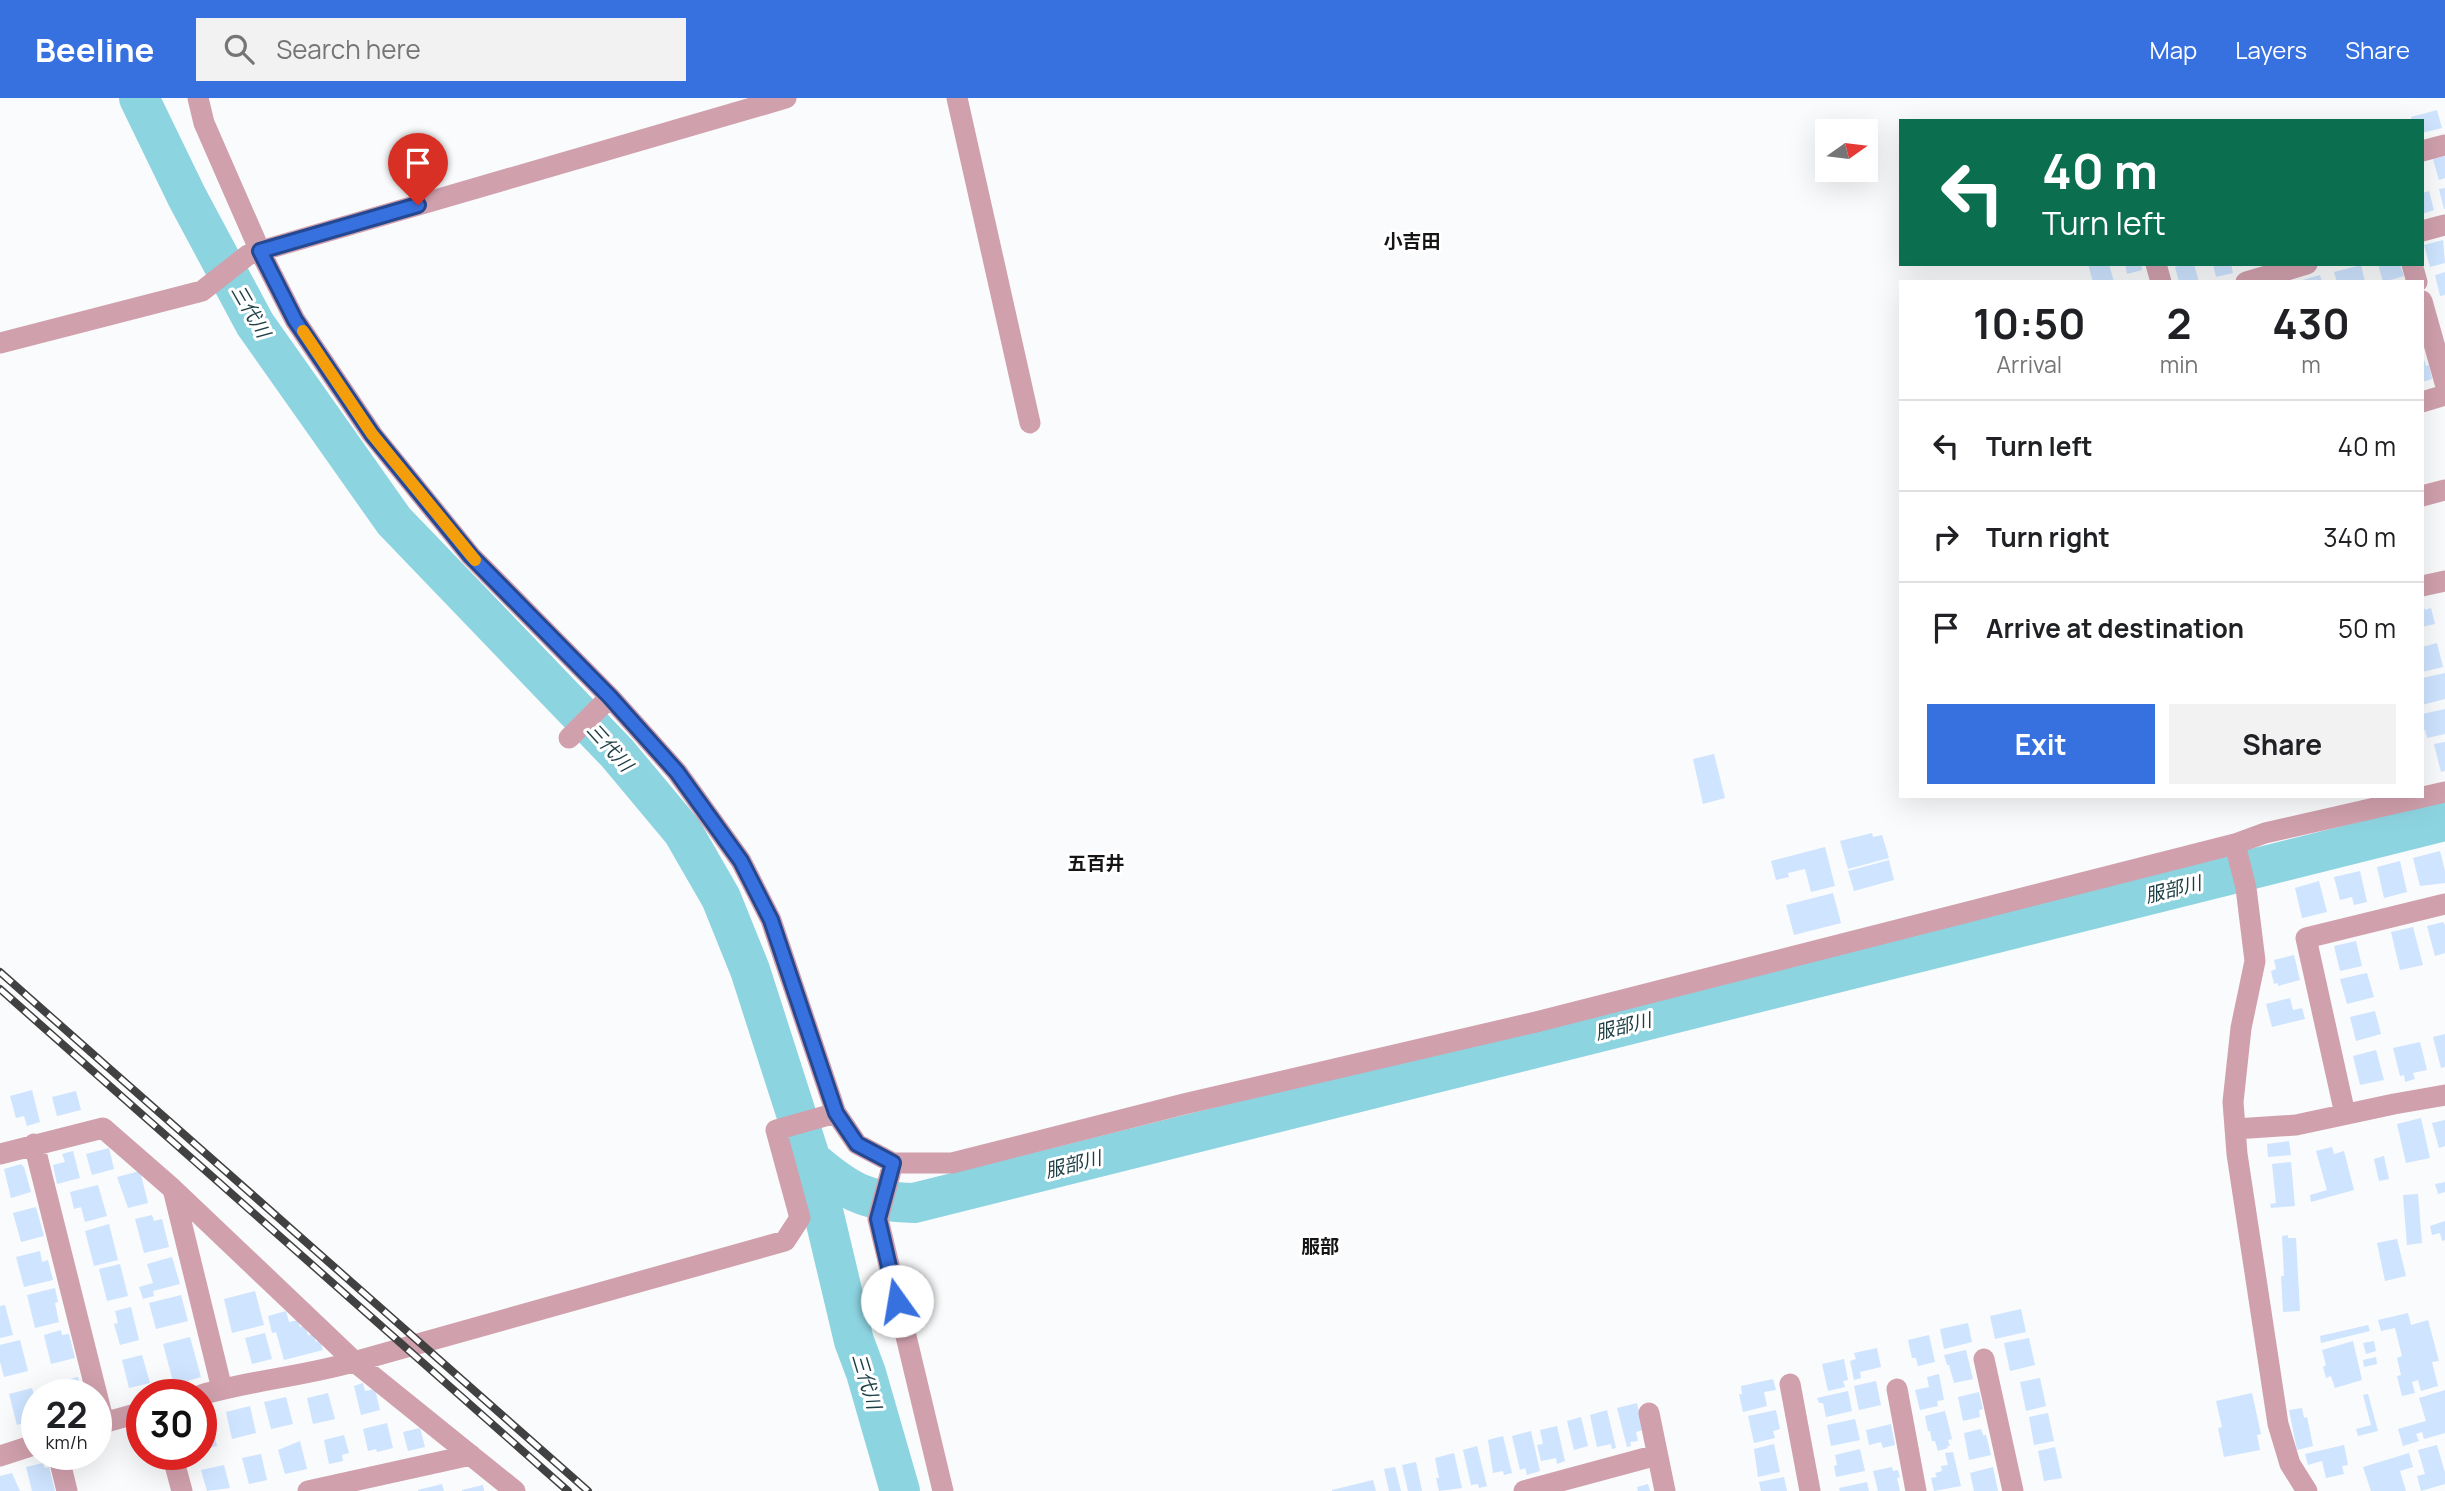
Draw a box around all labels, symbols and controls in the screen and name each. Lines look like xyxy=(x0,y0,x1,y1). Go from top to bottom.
search box xyxy=(196,18,686,81)
text: Beeline xyxy=(35,27,154,72)
icon: search xyxy=(220,30,258,68)
text: Search here xyxy=(276,31,421,67)
text: Map xyxy=(2150,33,2197,66)
text: Layers xyxy=(2235,33,2307,66)
text: Share xyxy=(2345,33,2410,66)
north arrow xyxy=(1815,119,1878,182)
map controls xyxy=(1815,119,1878,182)
pin xyxy=(388,133,448,205)
text: 40 m xyxy=(2042,137,2158,204)
icon: arrive xyxy=(399,144,437,182)
icon: left xyxy=(1927,147,2018,238)
text: Turn left xyxy=(2042,201,2166,245)
district label: 小吉田 xyxy=(1383,228,1441,254)
water label: 三代川 xyxy=(225,280,278,344)
text: 10:50 xyxy=(1973,294,2086,352)
text: 2 xyxy=(2167,294,2192,352)
text: 430 xyxy=(2272,294,2350,352)
text: Arrival xyxy=(1997,348,2062,380)
text: min xyxy=(2160,348,2198,380)
text: m xyxy=(2301,348,2321,380)
icon: left xyxy=(1927,427,1965,465)
text: Turn left xyxy=(1986,428,2093,464)
text: 40 m xyxy=(2338,428,2396,464)
icon: right xyxy=(1927,518,1965,556)
text: Turn right xyxy=(1986,519,2110,555)
text: 340 m xyxy=(2323,519,2396,555)
icon: arrive xyxy=(1927,609,1965,647)
text: Arrive at destination xyxy=(1986,610,2244,646)
text: 50 m xyxy=(2338,610,2396,646)
button: Exit xyxy=(1927,704,2155,784)
button: Share xyxy=(2169,704,2396,784)
water label: 三代川 xyxy=(581,717,640,778)
district label: 五百井 xyxy=(1067,850,1125,876)
water label: 服部川 xyxy=(2142,869,2206,909)
water label: 服部川 xyxy=(1592,1006,1656,1046)
water label: 服部川 xyxy=(1042,1144,1106,1184)
district label: 服部 xyxy=(1301,1233,1339,1259)
position arrow xyxy=(860,1264,934,1338)
water label: 三代川 xyxy=(846,1350,888,1414)
speed limit sign: 30 xyxy=(126,1379,217,1470)
text: 22 xyxy=(46,1391,87,1439)
text: km/h xyxy=(46,1430,87,1454)

